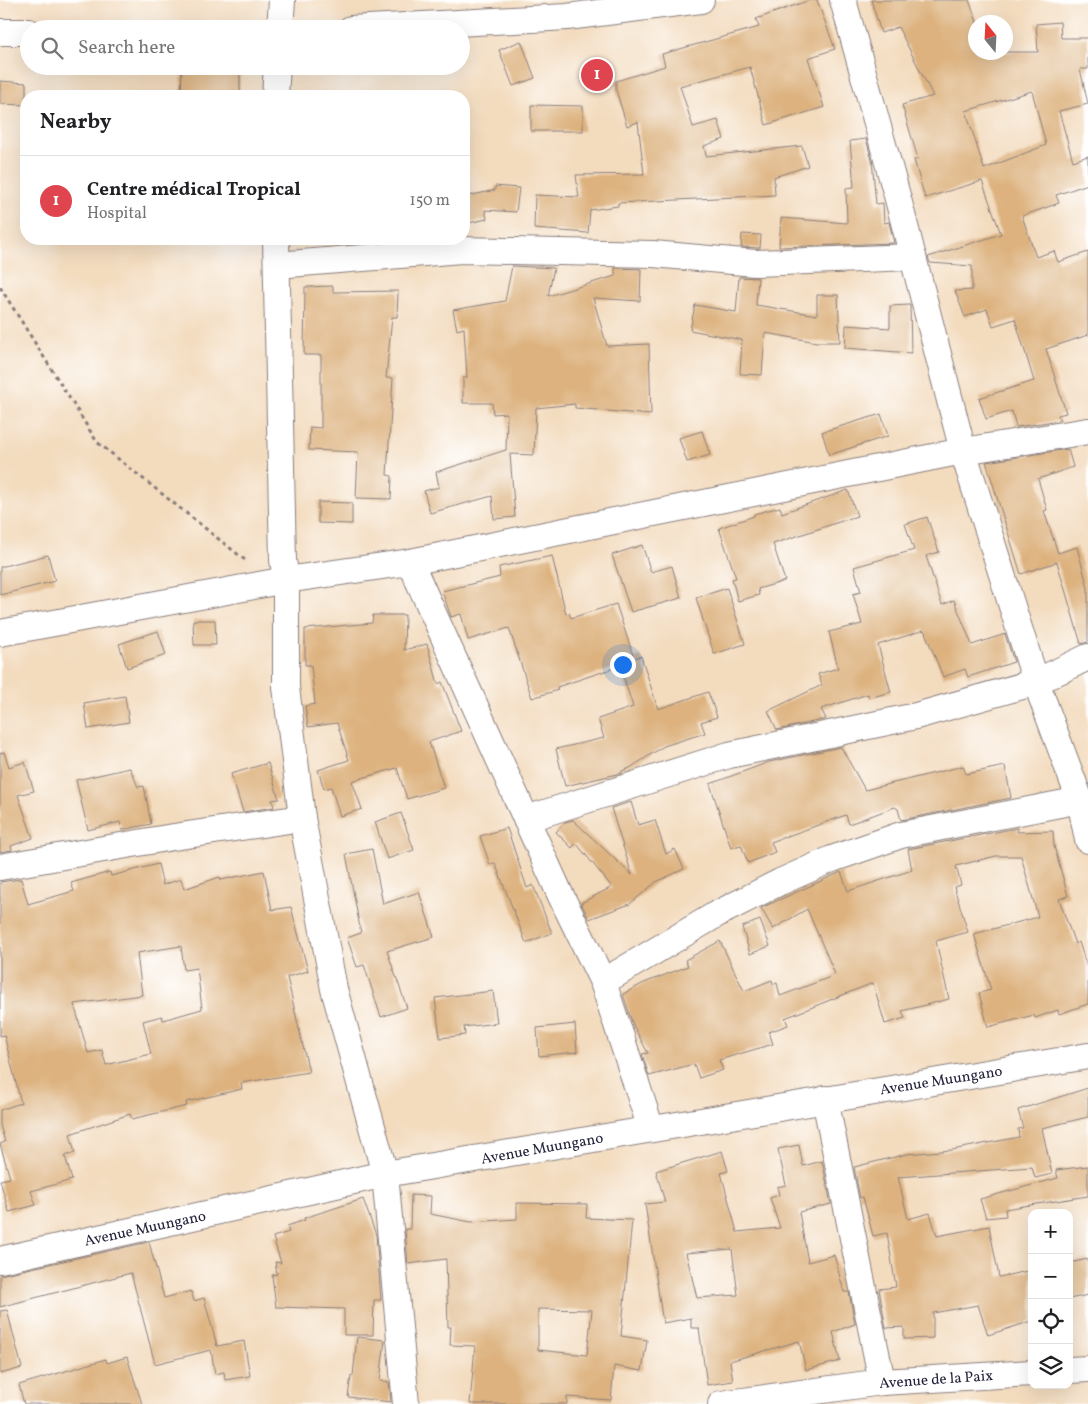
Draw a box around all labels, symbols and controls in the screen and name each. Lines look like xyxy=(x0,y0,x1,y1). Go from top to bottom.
north arrow xyxy=(968,15,1013,60)
search box xyxy=(20,20,470,75)
icon: search xyxy=(38,34,66,62)
text: Search here xyxy=(78,35,175,61)
pin: 1 xyxy=(581,56,613,94)
text: Nearby xyxy=(40,108,111,137)
text: Centre médical Tropical xyxy=(87,177,301,203)
text: 1 xyxy=(53,190,59,212)
text: 150 m xyxy=(409,190,450,212)
text: Hospital xyxy=(87,203,147,225)
your location xyxy=(610,652,636,678)
street label: Avenue Muungano xyxy=(879,1061,1004,1102)
street label: Avenue Muungano xyxy=(480,1128,605,1171)
street label: Avenue Muungano xyxy=(83,1206,208,1253)
map controls xyxy=(1028,1209,1073,1389)
button: + xyxy=(1028,1209,1073,1254)
button: − xyxy=(1028,1254,1073,1299)
button: locate xyxy=(1028,1299,1073,1344)
button: layers xyxy=(1028,1344,1073,1389)
street label: Avenue de la Paix xyxy=(878,1366,994,1395)

